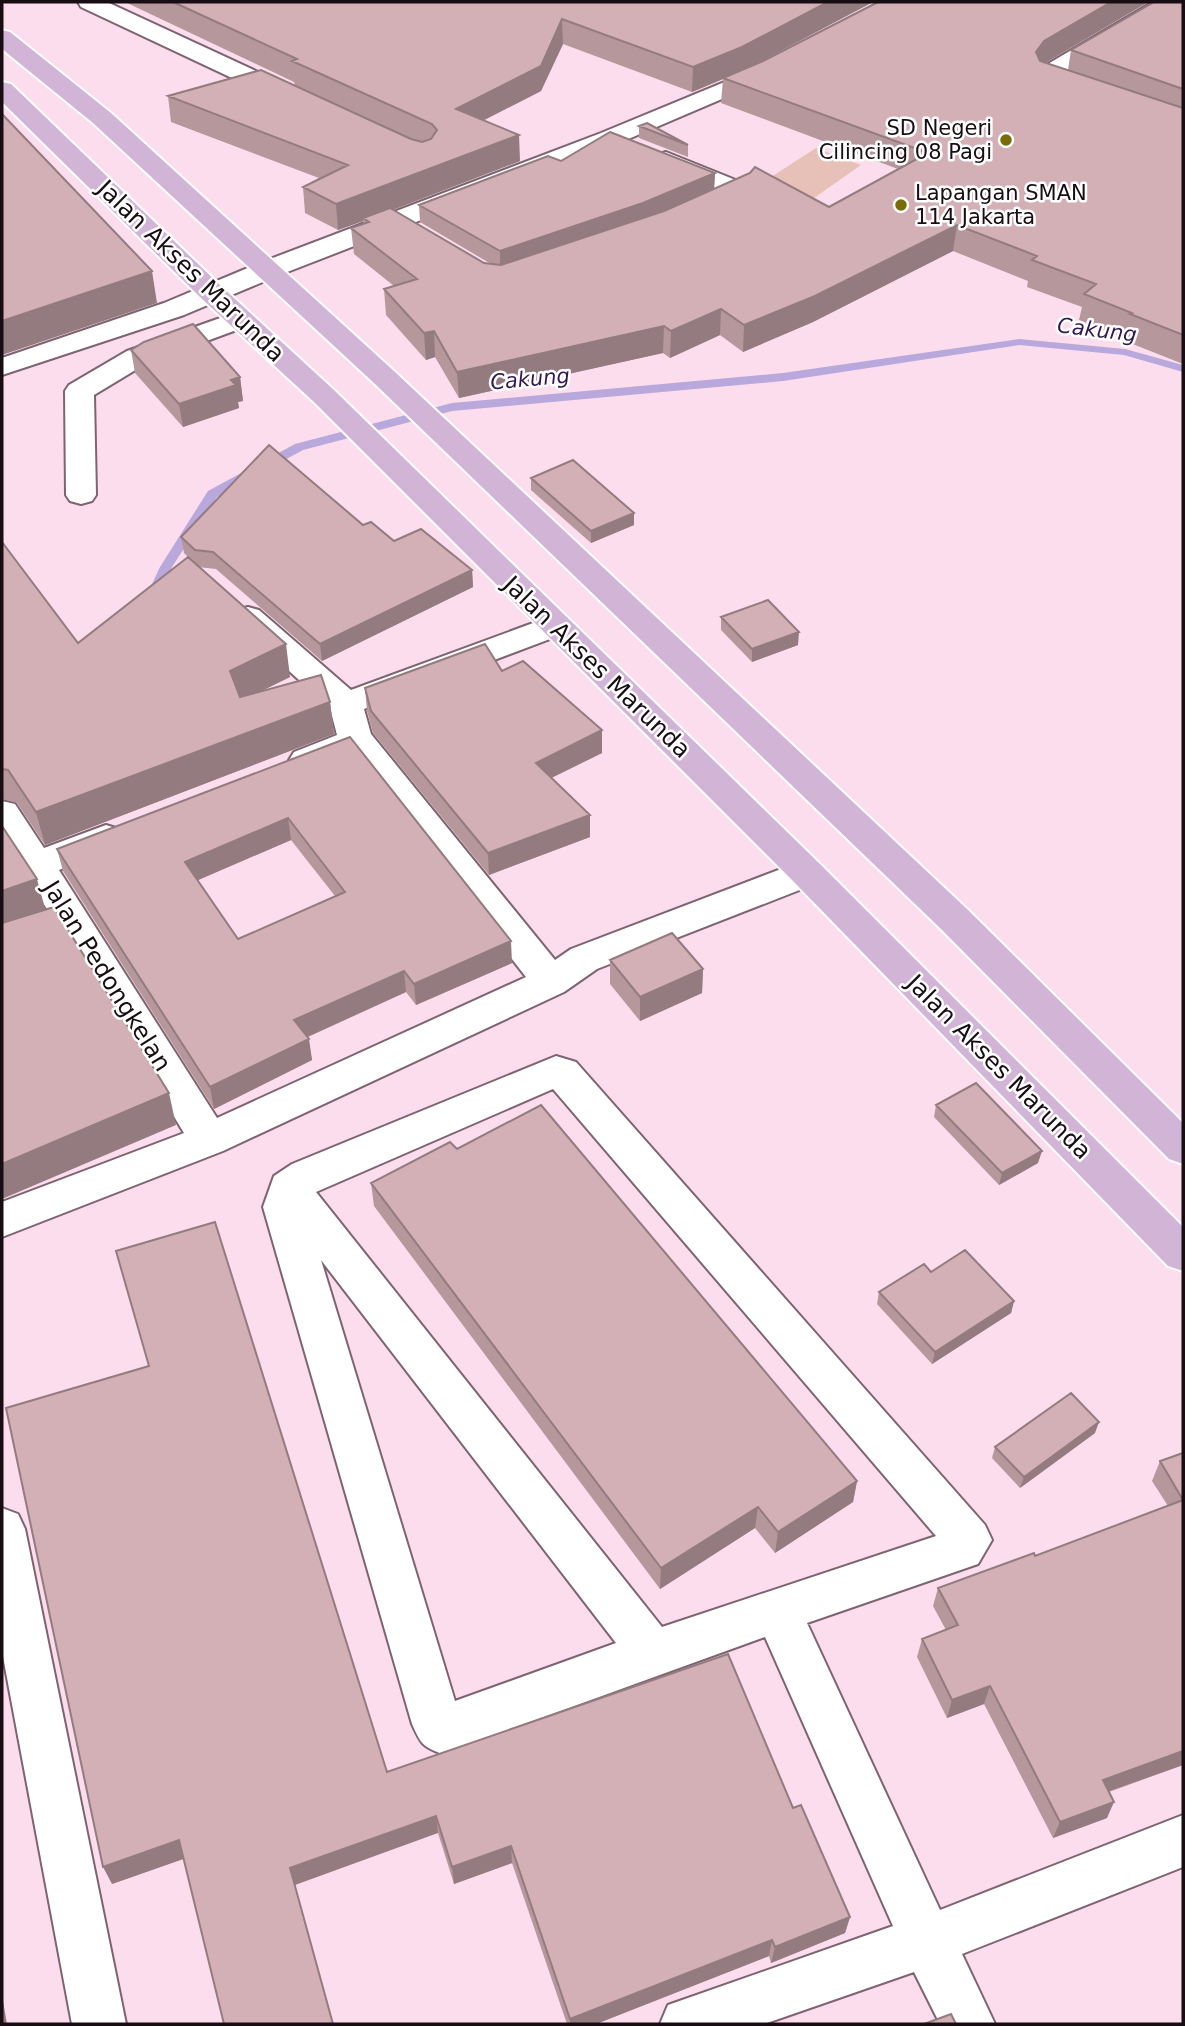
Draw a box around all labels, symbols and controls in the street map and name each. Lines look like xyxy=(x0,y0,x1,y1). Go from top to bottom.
place label: SD Negeri Cilincing 08 Pagi xyxy=(819,116,992,164)
marker: SD Negeri Cilincing 08 Pagi xyxy=(998,132,1014,148)
street label: Jalan Akses Marunda xyxy=(90,173,290,368)
place label: Lapangan SMAN 114 Jakarta xyxy=(915,181,1087,229)
marker: Lapangan SMAN 114 Jakarta xyxy=(893,197,909,213)
water label: Cakung xyxy=(1056,313,1138,347)
water label: Cakung xyxy=(489,364,571,394)
street label: Jalan Akses Marunda xyxy=(496,569,696,764)
street label: Jalan Pedongkelan xyxy=(36,874,177,1076)
street label: Jalan Akses Marunda xyxy=(900,968,1097,1165)

